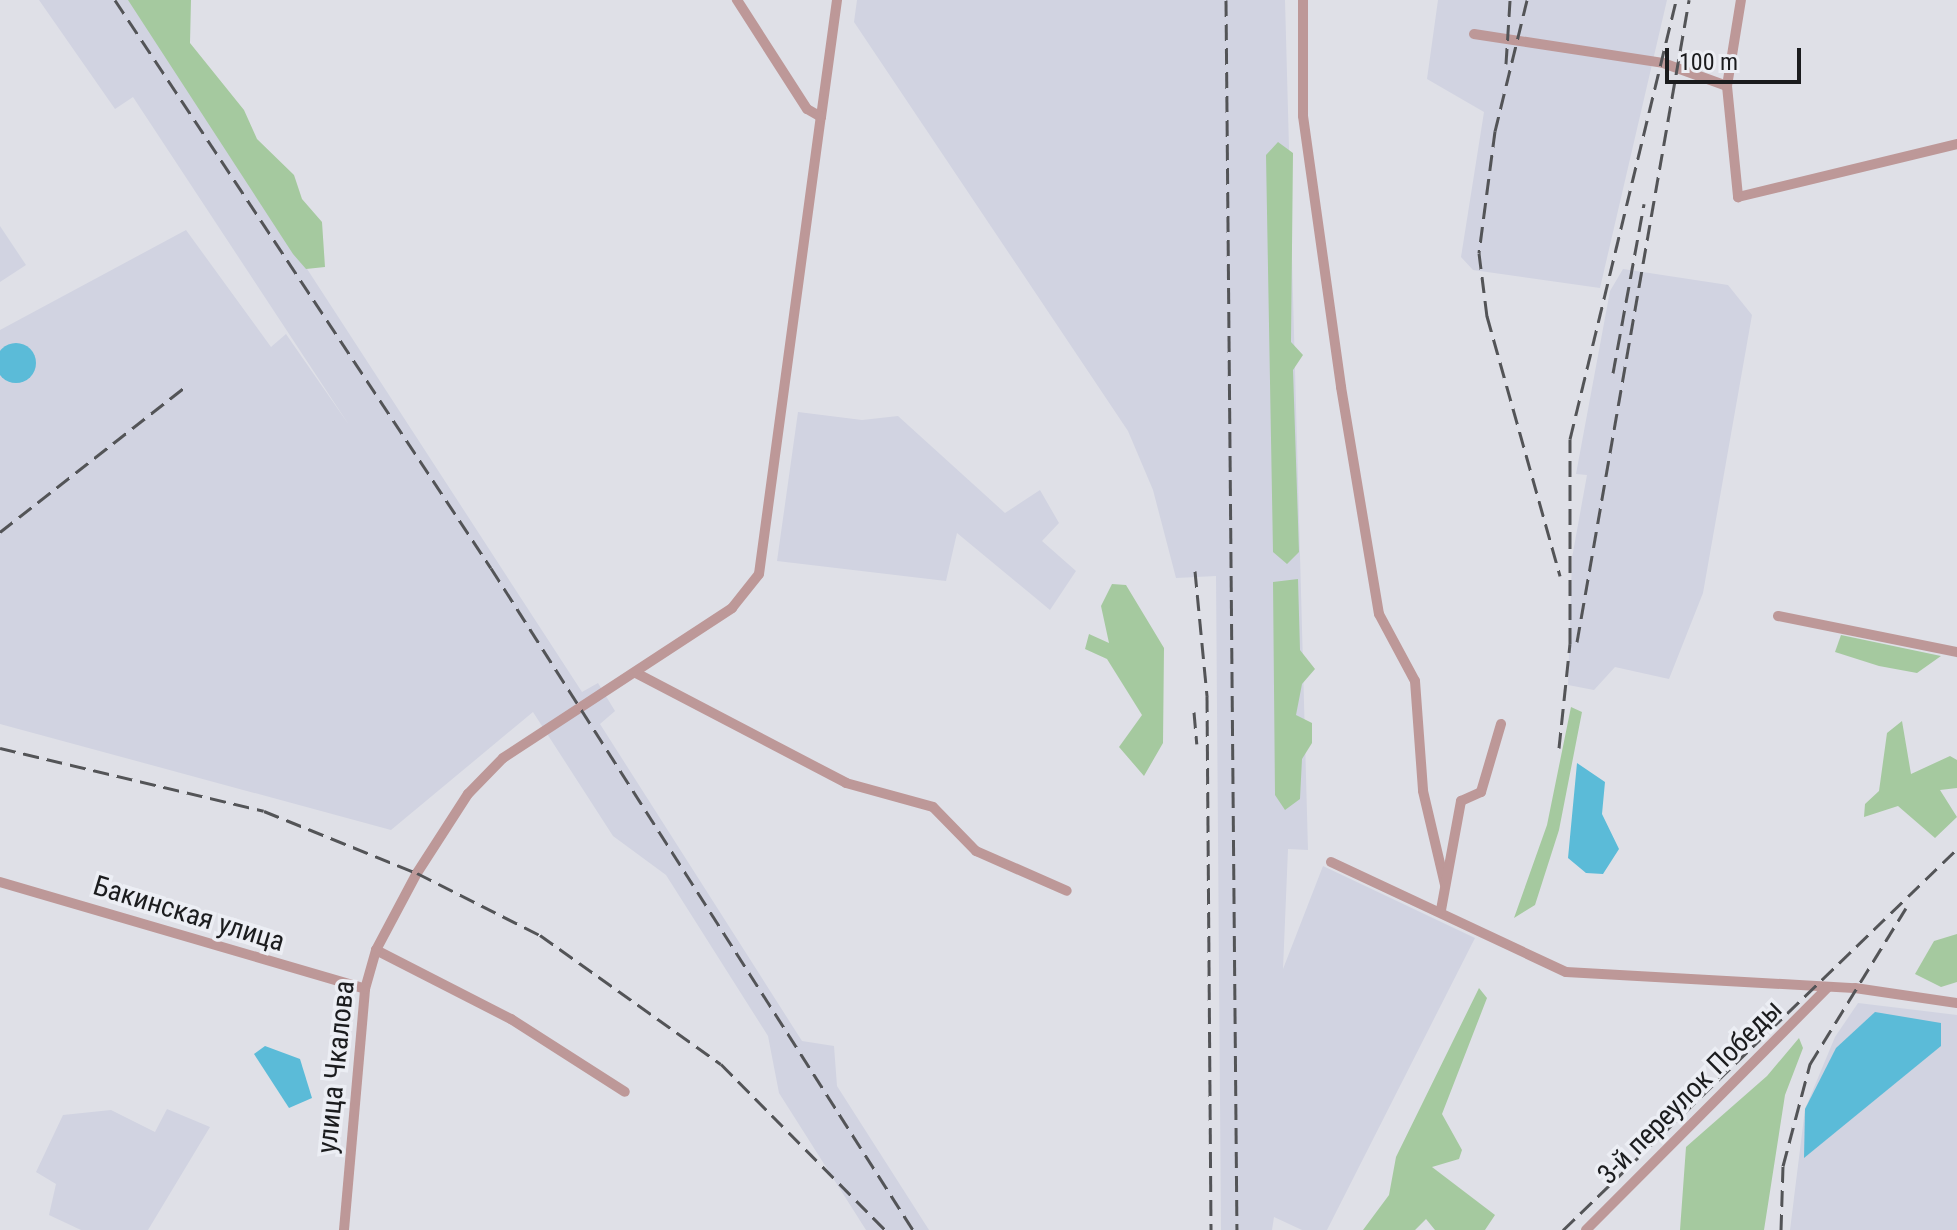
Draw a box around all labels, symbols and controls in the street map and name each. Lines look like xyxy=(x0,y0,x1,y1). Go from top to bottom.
scale bar xyxy=(1669,32,1805,82)
text: 100 m xyxy=(1679,48,1738,76)
street label: Бакинская улица xyxy=(89,869,289,959)
street label: улица Чкалова xyxy=(310,979,362,1155)
street label: 3-й переулок Победы xyxy=(1591,993,1789,1191)

